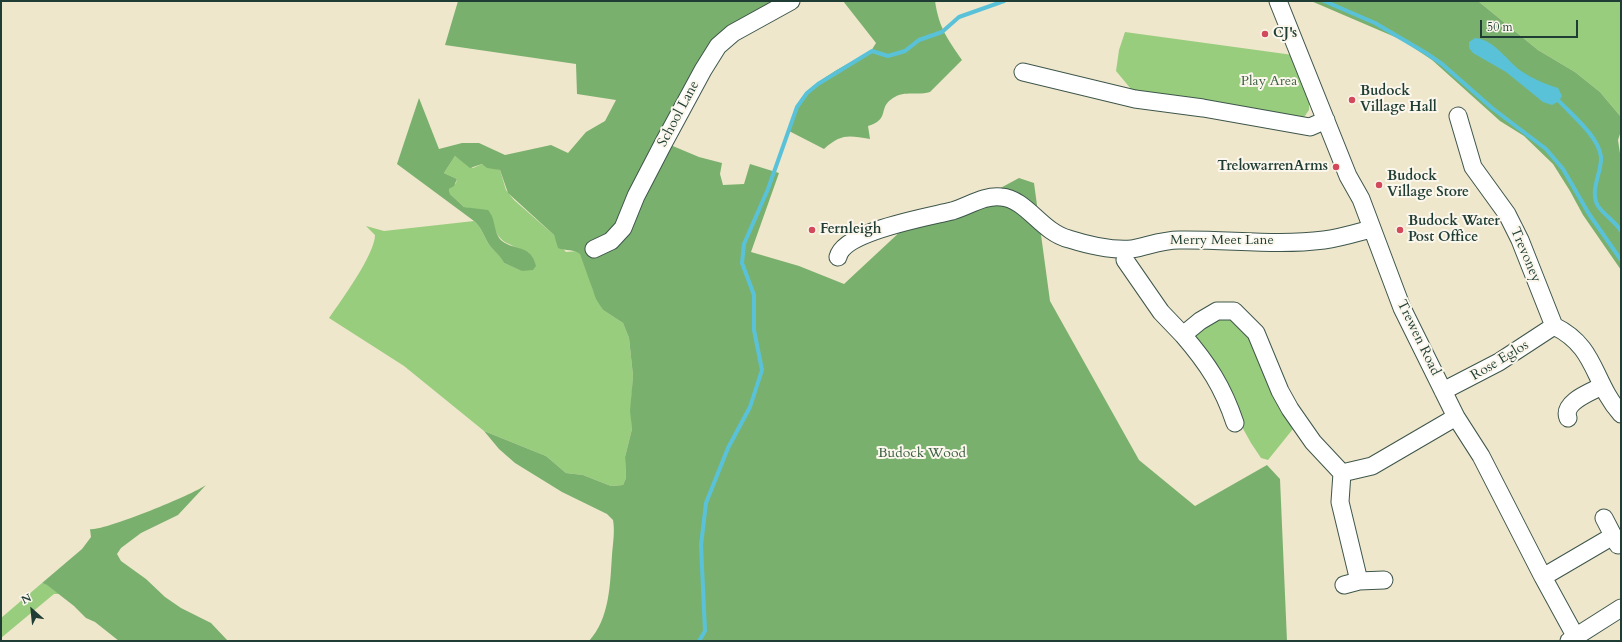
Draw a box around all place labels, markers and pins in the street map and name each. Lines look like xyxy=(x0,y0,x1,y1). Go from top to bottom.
place label: CJ's xyxy=(1273,26,1297,42)
marker: CJ's xyxy=(1260,29,1270,39)
place label: Budock Village Hall xyxy=(1360,84,1437,116)
marker: Budock Village Hall xyxy=(1347,95,1357,105)
place label: TrelowarrenArms xyxy=(1217,159,1328,175)
marker: TrelowarrenArms xyxy=(1331,162,1341,172)
place label: Budock Village Store xyxy=(1387,169,1469,202)
marker: Budock Village Store xyxy=(1374,180,1384,190)
place label: Budock Water Post Office xyxy=(1408,214,1500,246)
place label: Fernleigh xyxy=(820,222,881,238)
marker: Fernleigh xyxy=(807,225,817,235)
marker: Budock Water Post Office xyxy=(1395,225,1405,235)

